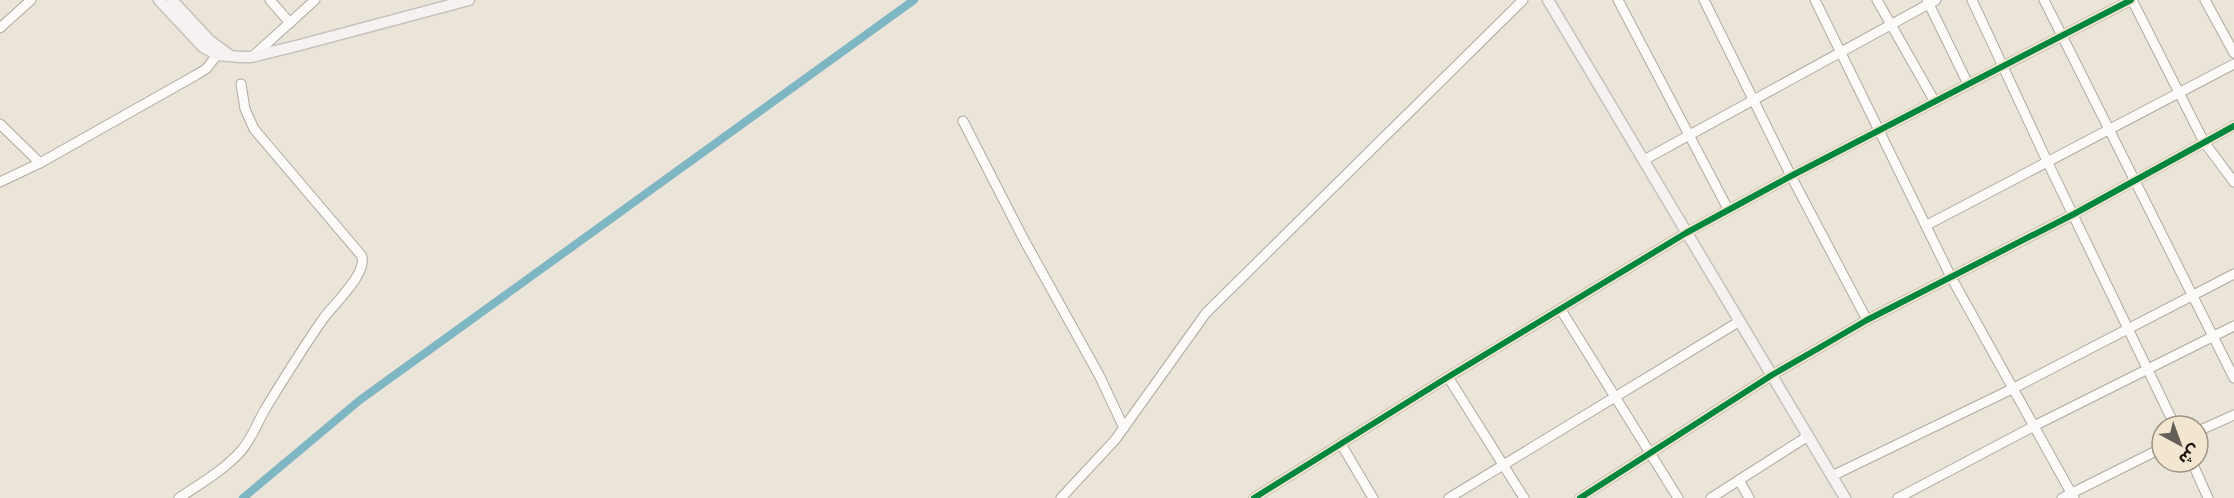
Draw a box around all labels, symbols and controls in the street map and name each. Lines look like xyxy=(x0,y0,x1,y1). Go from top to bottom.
north arrow xyxy=(2150,414,2210,474)
text: ش xyxy=(2175,441,2205,470)

